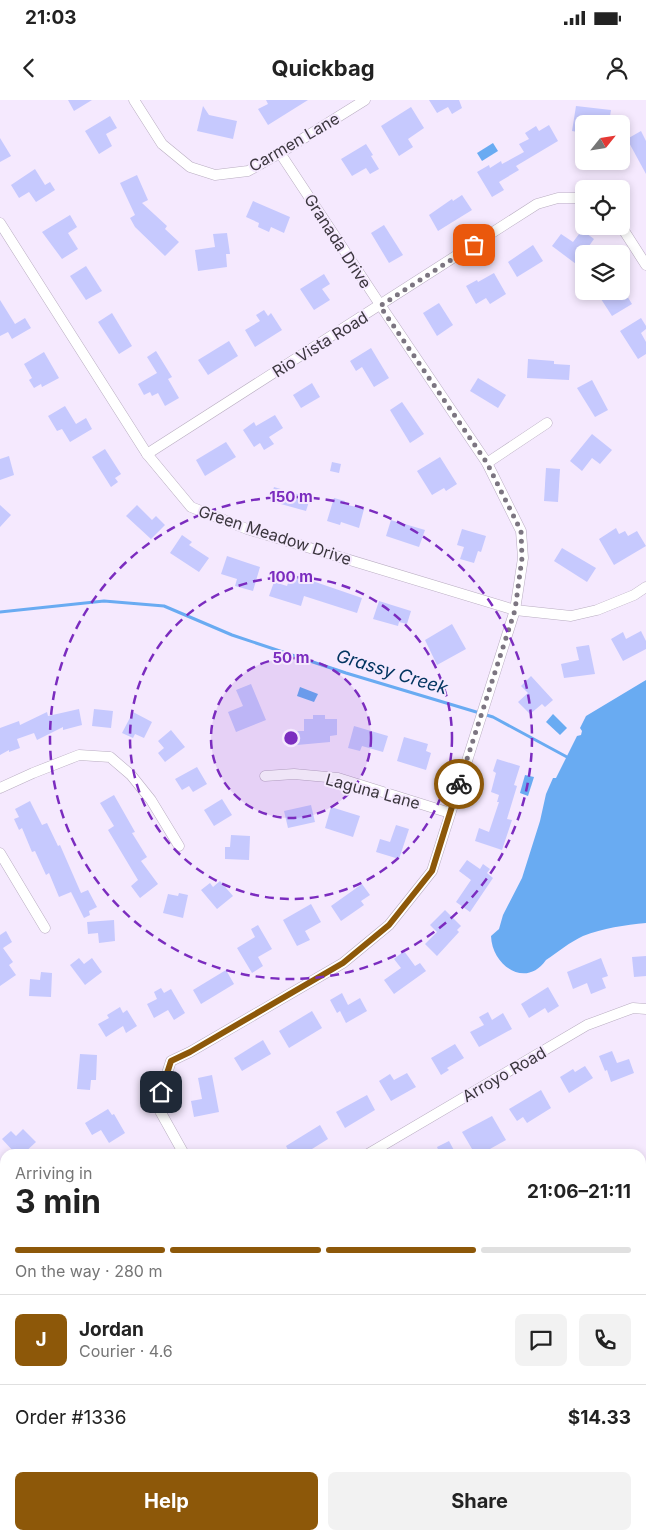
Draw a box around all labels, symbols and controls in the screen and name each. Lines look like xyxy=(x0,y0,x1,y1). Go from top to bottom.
text: 21:03 xyxy=(25,6,77,29)
icon: back xyxy=(15,54,43,82)
icon: person xyxy=(603,54,631,82)
text: Quickbag xyxy=(271,55,375,81)
street label: Carmen Lane xyxy=(245,108,343,176)
north arrow xyxy=(575,115,630,170)
map controls xyxy=(575,115,630,300)
button: locate xyxy=(575,180,630,235)
street label: Granada Drive xyxy=(300,190,376,292)
pin xyxy=(453,224,495,266)
icon: bag xyxy=(460,231,488,259)
button: layers xyxy=(575,245,630,300)
street label: Rio Vista Road xyxy=(268,307,372,381)
text: 150 m xyxy=(269,487,313,506)
street label: Green Meadow Drive xyxy=(196,501,354,569)
text: 100 m xyxy=(269,567,313,586)
water label: Grassy Creek xyxy=(334,645,451,699)
text: 50 m xyxy=(273,648,309,667)
centre of rings xyxy=(282,729,300,747)
courier xyxy=(434,759,484,809)
street label: Laguna Lane xyxy=(324,769,422,813)
icon: bike xyxy=(445,770,473,798)
street label: Arroyo Road xyxy=(458,1042,550,1106)
pin xyxy=(140,1071,182,1113)
icon: home xyxy=(147,1078,175,1106)
text: Arriving in xyxy=(15,1163,92,1183)
text: 21:06–21:11 xyxy=(527,1180,631,1203)
text: 3 min xyxy=(15,1182,101,1221)
text: On the way · 280 m xyxy=(15,1261,162,1281)
button: chat xyxy=(515,1314,567,1366)
button: phone xyxy=(579,1314,631,1366)
text: Jordan xyxy=(79,1318,144,1341)
text: J xyxy=(35,1328,47,1351)
text: Courier · 4.6 xyxy=(79,1341,173,1361)
text: Order #1336 xyxy=(15,1406,127,1429)
text: $14.33 xyxy=(568,1406,631,1429)
button: Help xyxy=(15,1472,318,1530)
button: Share xyxy=(328,1472,631,1530)

